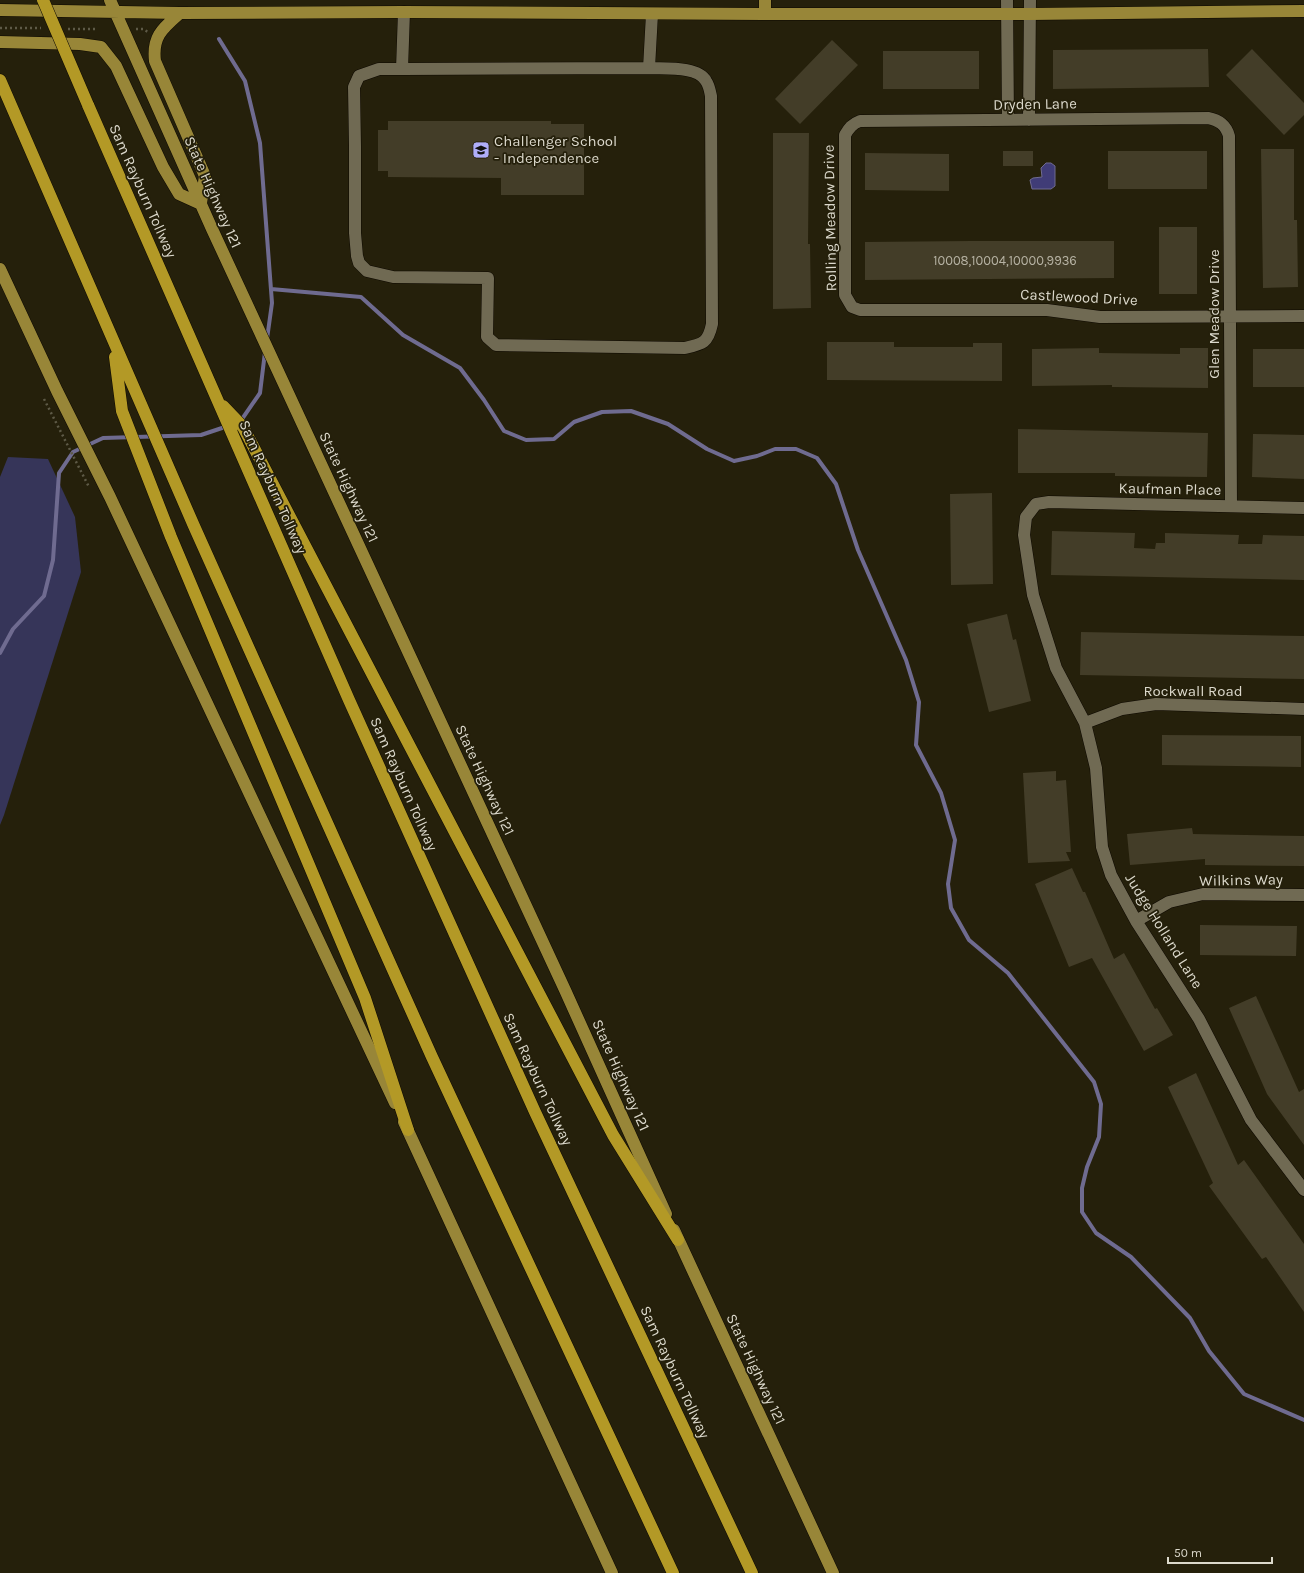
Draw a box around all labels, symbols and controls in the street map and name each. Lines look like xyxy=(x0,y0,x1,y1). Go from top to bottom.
street label: Dryden Lane xyxy=(993,94,1077,114)
street label: Sam Rayburn Tollway xyxy=(105,121,181,261)
place label: Challenger School - Independence xyxy=(494,132,617,167)
street label: State Highway 121 xyxy=(180,133,246,251)
school or university icon: Challenger School - Independence xyxy=(471,140,491,160)
street label: Rolling Meadow Drive xyxy=(820,145,840,291)
street label: Glen Meadow Drive xyxy=(1205,249,1223,379)
house number: 10008,10004,10000,9936 xyxy=(933,253,1077,268)
street label: Castlewood Drive xyxy=(1020,285,1138,309)
street label: Sam Rayburn Tollway xyxy=(235,417,311,557)
street label: State Highway 121 xyxy=(315,429,383,545)
street label: Kaufman Place xyxy=(1118,479,1222,499)
street label: Rockwall Road xyxy=(1143,682,1243,700)
street label: Sam Rayburn Tollway xyxy=(366,714,442,854)
street label: State Highway 121 xyxy=(451,722,519,838)
street label: Judge Holland Lane xyxy=(1121,870,1207,992)
street label: Wilkins Way xyxy=(1199,870,1283,890)
street label: Sam Rayburn Tollway xyxy=(499,1010,577,1148)
street label: State Highway 121 xyxy=(588,1016,654,1134)
street label: Sam Rayburn Tollway xyxy=(636,1303,714,1441)
street label: State Highway 121 xyxy=(722,1311,790,1427)
scale bar xyxy=(1168,1539,1272,1565)
text: 50 m xyxy=(1174,1546,1202,1560)

